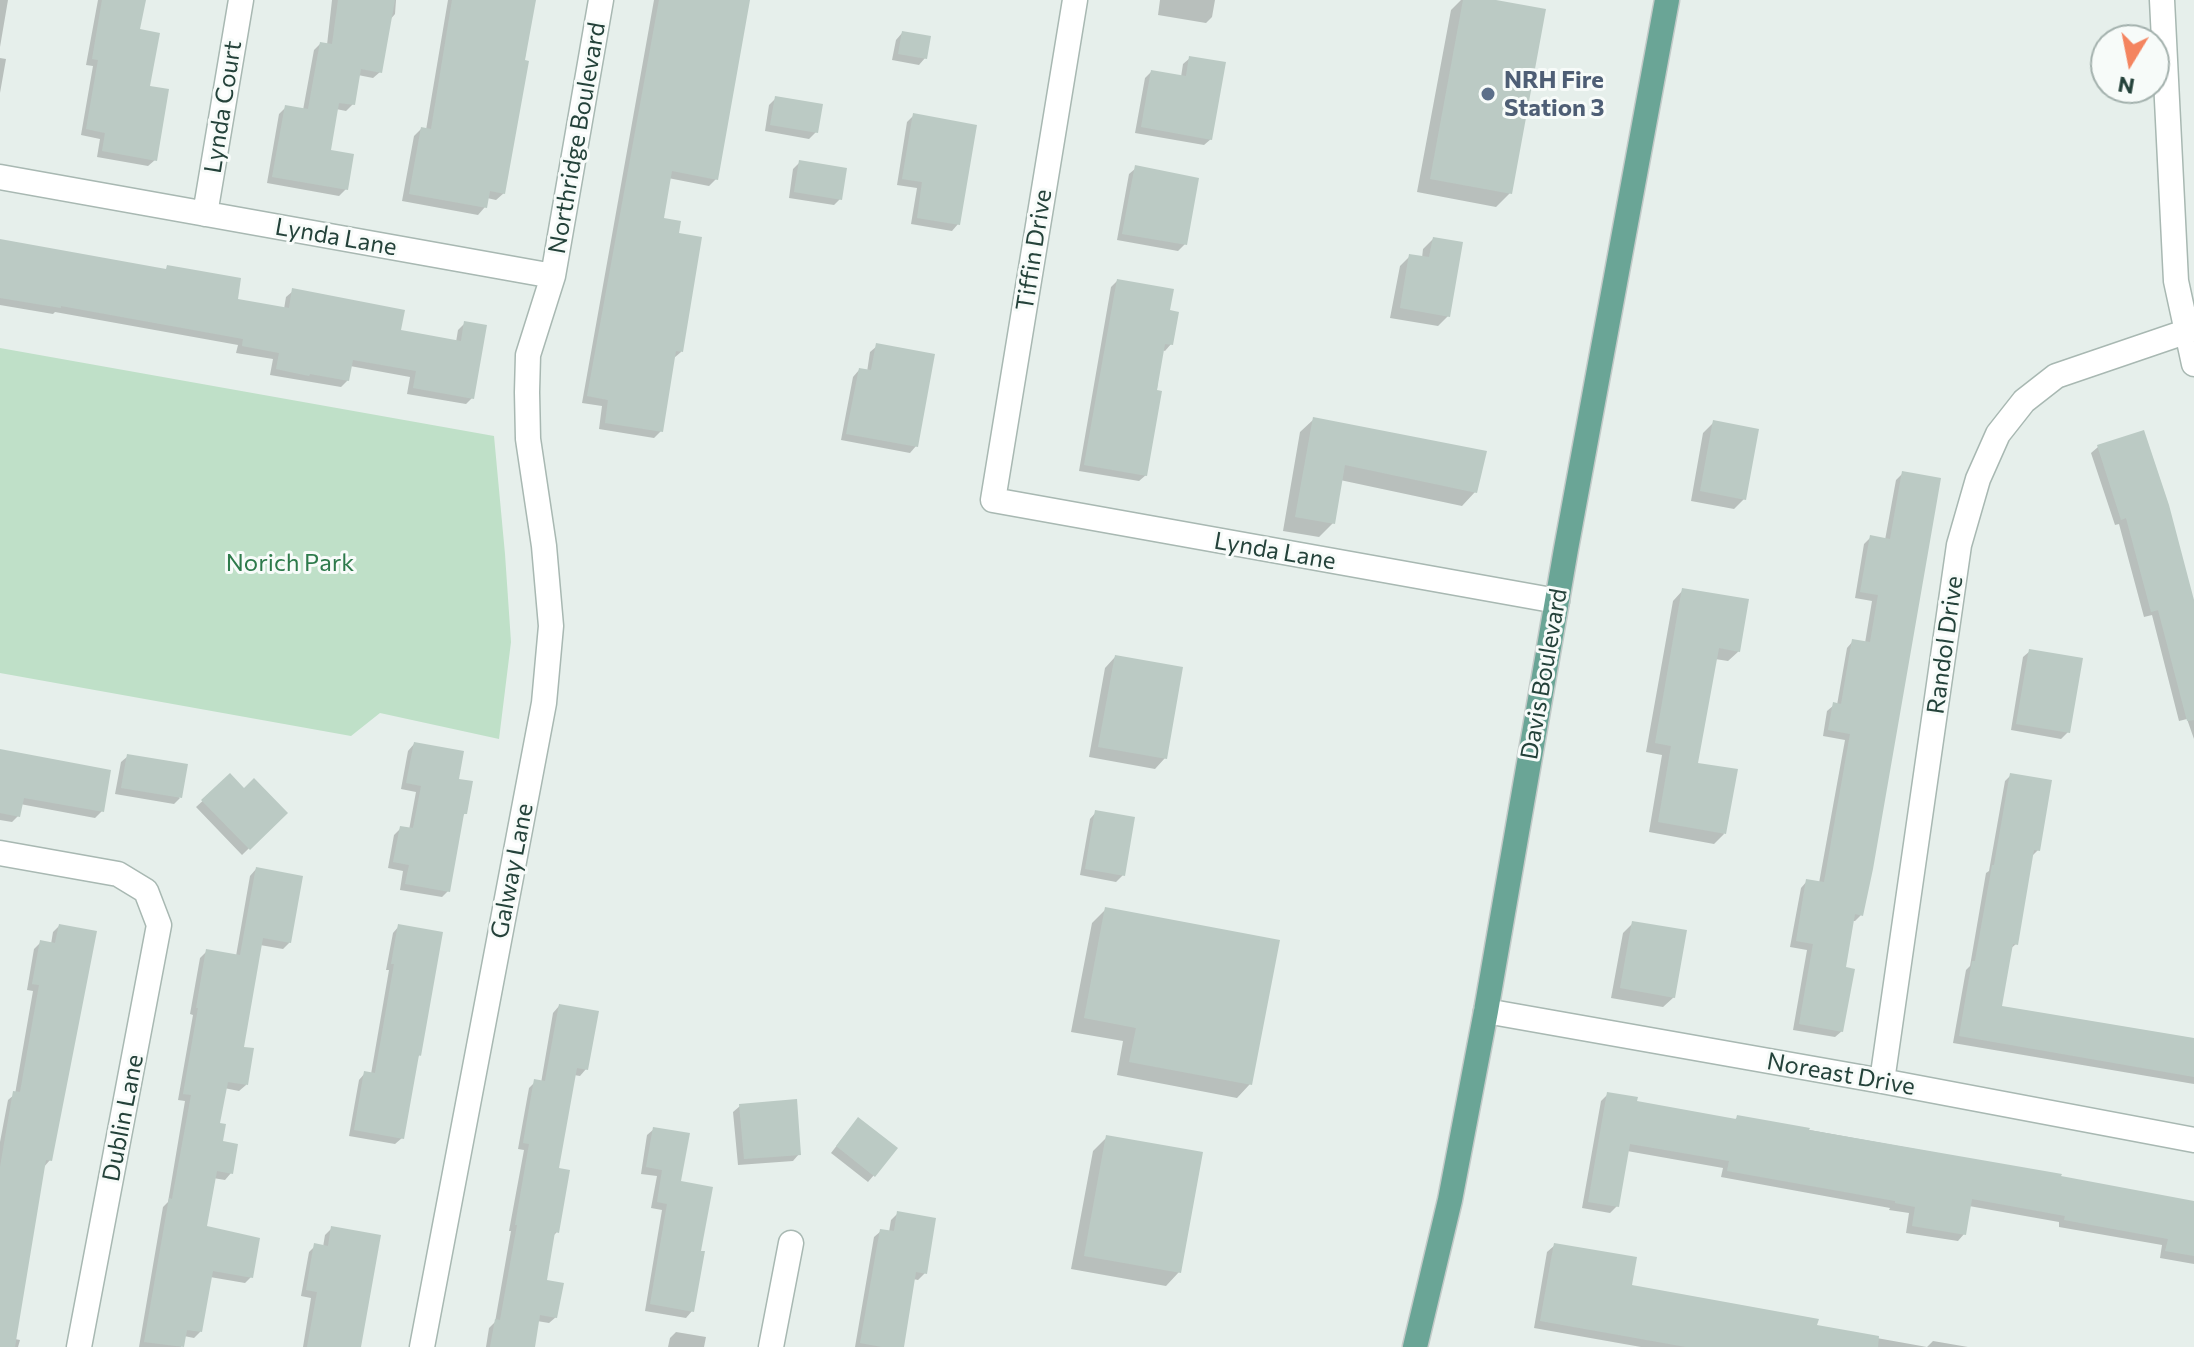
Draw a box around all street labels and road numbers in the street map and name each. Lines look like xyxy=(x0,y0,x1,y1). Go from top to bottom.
street label: Northridge Boulevard xyxy=(542,20,612,256)
street label: Lynda Court xyxy=(198,39,248,175)
street label: Tiffin Drive xyxy=(1010,187,1058,313)
street label: Lynda Lane xyxy=(273,212,399,262)
street label: Lynda Lane xyxy=(1212,526,1338,576)
street label: Randol Drive xyxy=(1921,574,1969,716)
street label: Davis Boulevard xyxy=(1515,586,1573,762)
street label: Galway Lane xyxy=(485,801,539,941)
street label: Noreast Drive xyxy=(1765,1047,1917,1101)
street label: Dublin Lane xyxy=(97,1052,149,1184)

